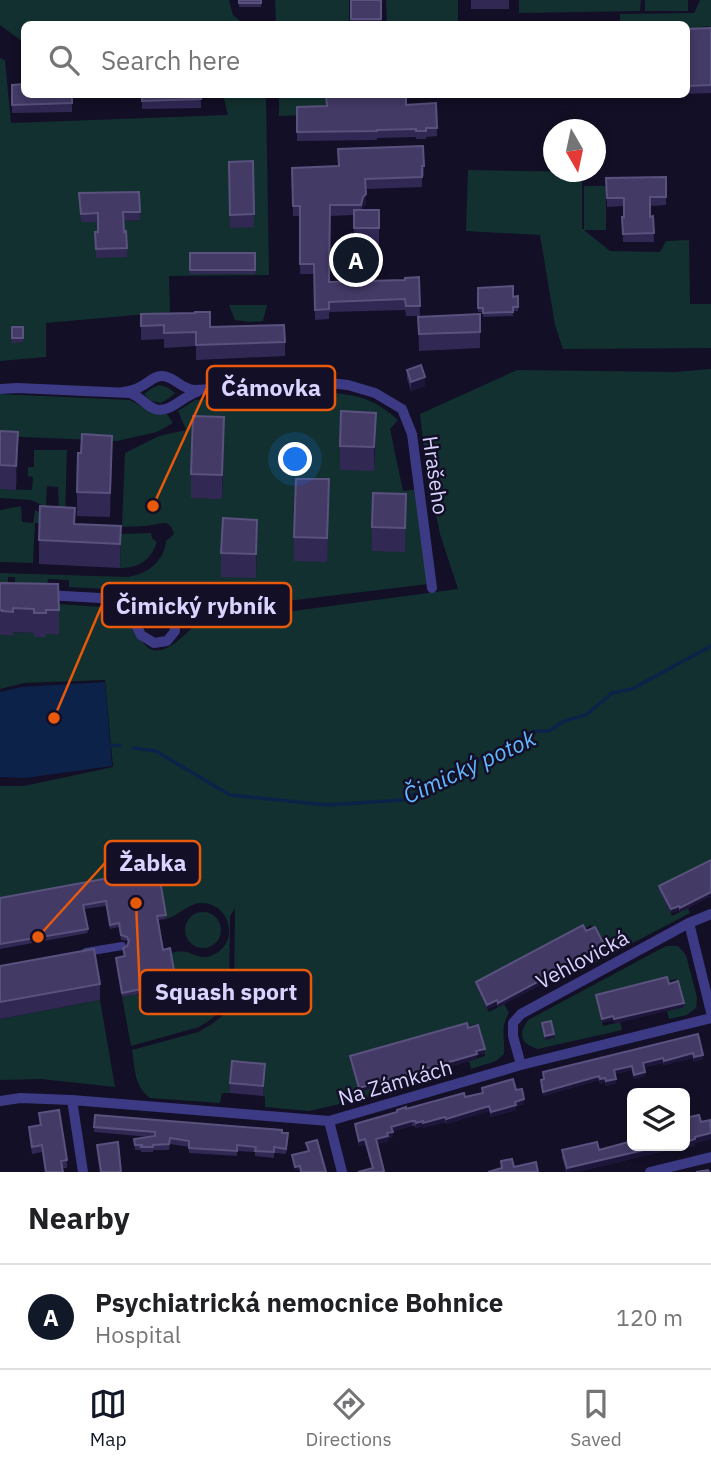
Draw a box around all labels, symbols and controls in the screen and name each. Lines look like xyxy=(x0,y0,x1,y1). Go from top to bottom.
search box xyxy=(21,21,690,98)
icon: search xyxy=(45,41,83,79)
text: Search here xyxy=(101,43,240,77)
north arrow xyxy=(543,119,606,182)
pin: A xyxy=(333,234,379,286)
callout: Čámovka xyxy=(207,366,335,410)
text: Čámovka xyxy=(221,372,321,402)
street label: Hrašeho xyxy=(417,434,455,516)
your location xyxy=(278,442,312,476)
callout: Čimický rybník xyxy=(102,583,291,627)
text: Čimický rybník xyxy=(116,590,277,620)
water label: Čimický potok xyxy=(398,722,541,810)
callout: Žabka xyxy=(105,841,200,885)
text: Žabka xyxy=(119,847,187,877)
street label: Vehlovická xyxy=(531,923,633,995)
callout: Squash sport xyxy=(140,970,311,1014)
text: Squash sport xyxy=(155,976,297,1006)
street label: Na Zámkách xyxy=(335,1052,455,1112)
map controls xyxy=(627,1088,690,1151)
button: layers xyxy=(627,1088,690,1151)
text: Nearby xyxy=(28,1198,130,1237)
text: Psychiatrická nemocnice Bohnice xyxy=(95,1285,503,1319)
text: A xyxy=(43,1302,59,1332)
text: 120 m xyxy=(616,1302,683,1332)
text: Hospital xyxy=(95,1319,181,1349)
tab: Map xyxy=(89,1385,127,1451)
tab: Directions xyxy=(305,1385,392,1451)
tab: Saved xyxy=(570,1385,622,1451)

